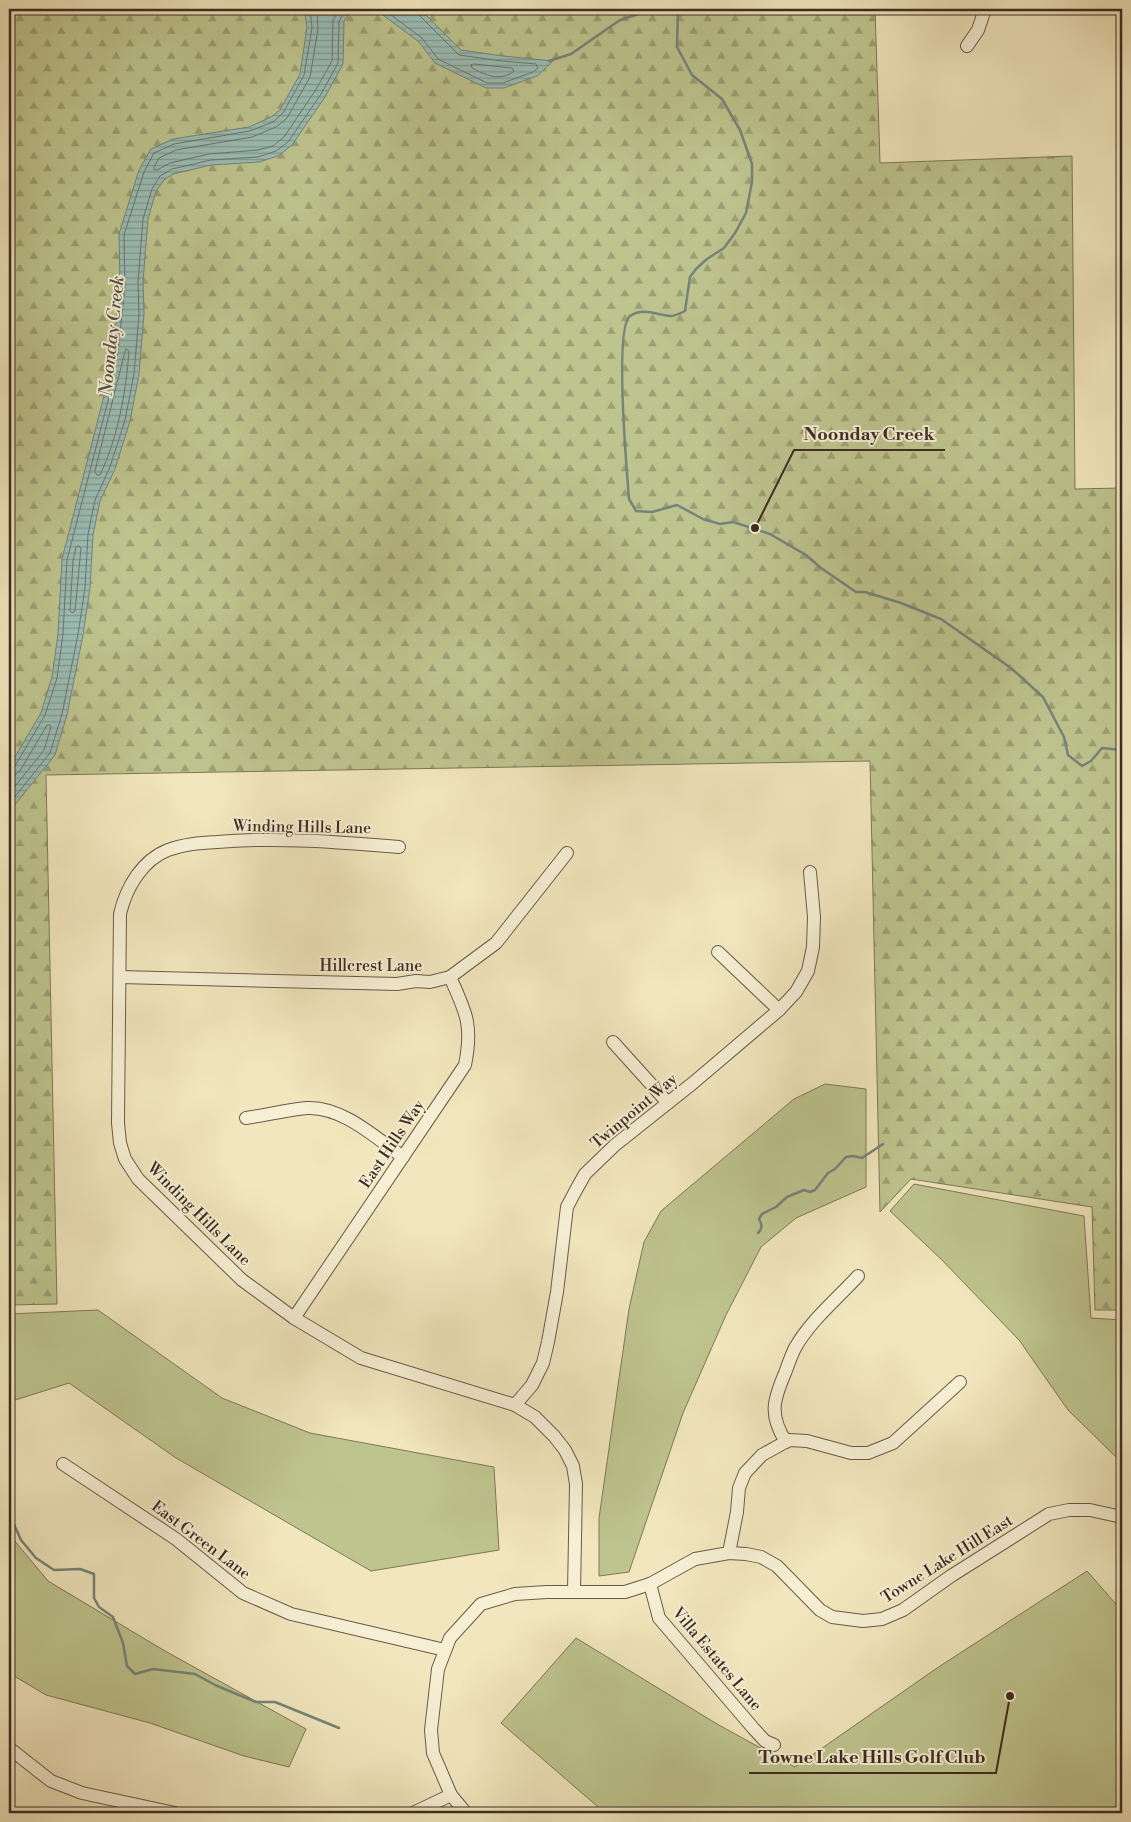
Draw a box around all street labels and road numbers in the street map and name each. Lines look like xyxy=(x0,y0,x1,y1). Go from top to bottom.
street label: Winding Hills Lane xyxy=(232,816,371,838)
street label: Hillcrest Lane xyxy=(320,956,422,976)
street label: Twinpoint Way xyxy=(587,1069,682,1153)
street label: East Hills Way xyxy=(355,1096,429,1192)
street label: Winding Hills Lane xyxy=(142,1157,255,1270)
street label: East Green Lane xyxy=(147,1496,255,1584)
street label: Towne Lake Hill East xyxy=(877,1510,1017,1608)
street label: Villa Estates Lane xyxy=(667,1602,766,1715)

